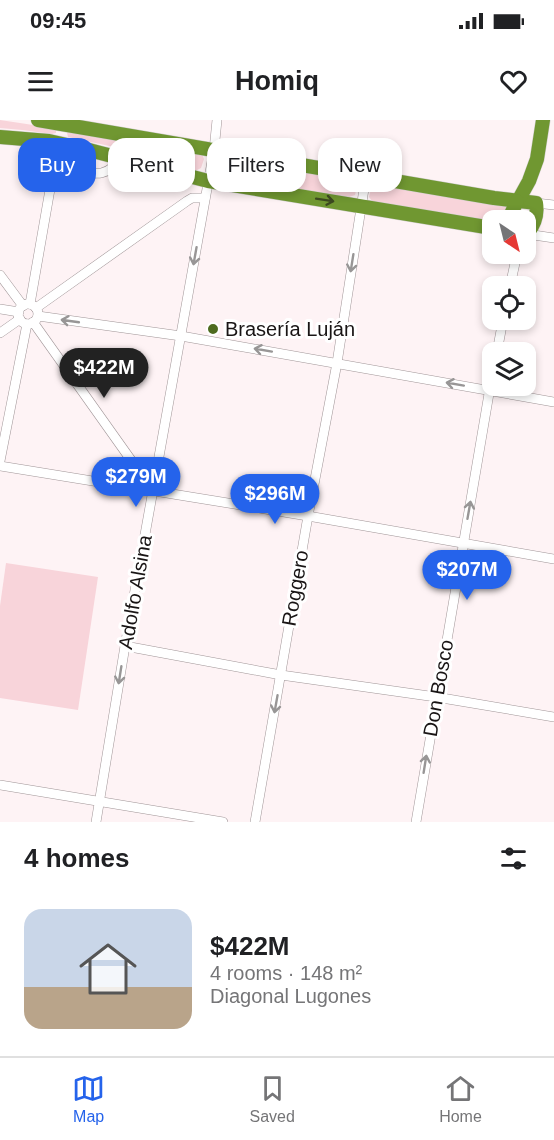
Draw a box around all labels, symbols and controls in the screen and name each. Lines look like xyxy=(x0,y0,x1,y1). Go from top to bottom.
text: 09:45 xyxy=(30,8,86,33)
icon: menu xyxy=(24,65,57,98)
icon: heart xyxy=(497,65,530,98)
text: Homiq xyxy=(235,66,319,96)
chip: Buy xyxy=(18,138,96,192)
chip: Rent xyxy=(108,138,195,192)
chip: Filters xyxy=(207,138,306,192)
chip: New xyxy=(318,138,402,192)
one-way arrow xyxy=(314,194,334,205)
north arrow xyxy=(482,210,536,264)
map controls xyxy=(482,210,536,396)
one-way arrow xyxy=(189,245,200,265)
one-way arrow xyxy=(346,253,357,273)
button: locate xyxy=(482,276,536,330)
one-way arrow xyxy=(61,315,81,326)
place label: Brasería Luján xyxy=(225,318,355,340)
marker: Brasería Luján xyxy=(206,322,220,336)
button: layers xyxy=(482,342,536,396)
one-way arrow xyxy=(254,344,273,355)
pin: $422M xyxy=(62,348,146,399)
text: $422M xyxy=(73,356,135,378)
one-way arrow xyxy=(446,379,465,390)
pin: $279M xyxy=(94,457,178,508)
text: $279M xyxy=(105,465,167,487)
pin: $296M xyxy=(233,474,317,525)
text: $296M xyxy=(244,482,306,504)
one-way arrow xyxy=(463,501,474,520)
street label: Adolfo Alsina xyxy=(114,532,156,651)
street label: Roggero xyxy=(278,548,312,628)
pin: $207M xyxy=(425,550,509,601)
text: $207M xyxy=(436,558,498,580)
street label: Don Bosco xyxy=(419,638,457,738)
one-way arrow xyxy=(114,665,125,684)
one-way arrow xyxy=(270,693,281,713)
one-way arrow xyxy=(420,755,431,775)
icon: filters xyxy=(497,842,530,875)
text: 4 homes xyxy=(24,843,130,873)
text: $422M xyxy=(210,931,290,961)
icon: home xyxy=(72,933,144,1005)
text: 4 rooms · 148 m² xyxy=(210,962,362,984)
text: Diagonal Lugones xyxy=(210,985,371,1007)
tab: Map xyxy=(72,1072,105,1126)
tab: Saved xyxy=(249,1072,295,1126)
tab: Home xyxy=(439,1072,482,1126)

